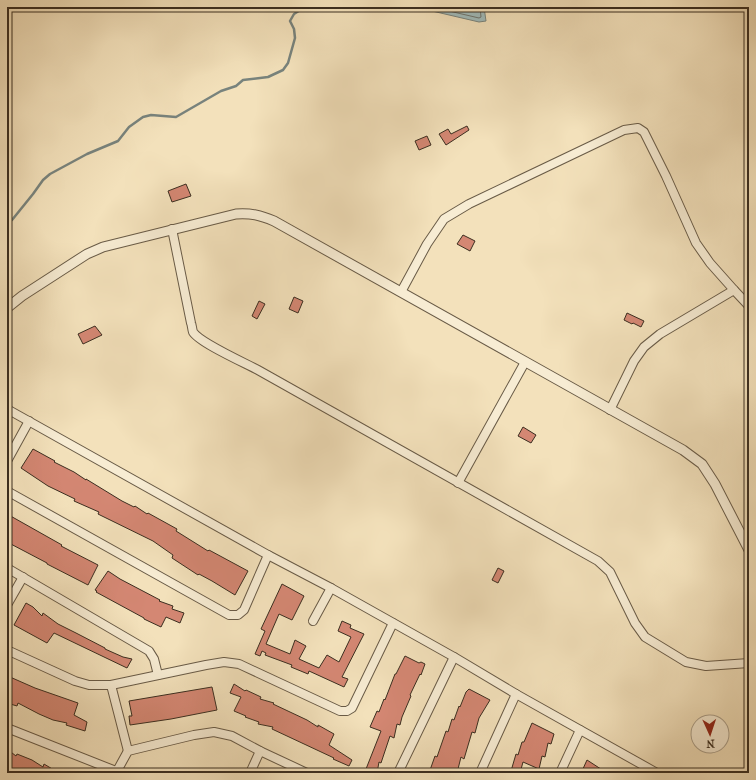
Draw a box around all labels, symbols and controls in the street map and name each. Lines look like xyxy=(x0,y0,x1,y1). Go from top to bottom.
north arrow xyxy=(690,714,730,754)
text: N xyxy=(705,737,715,750)

